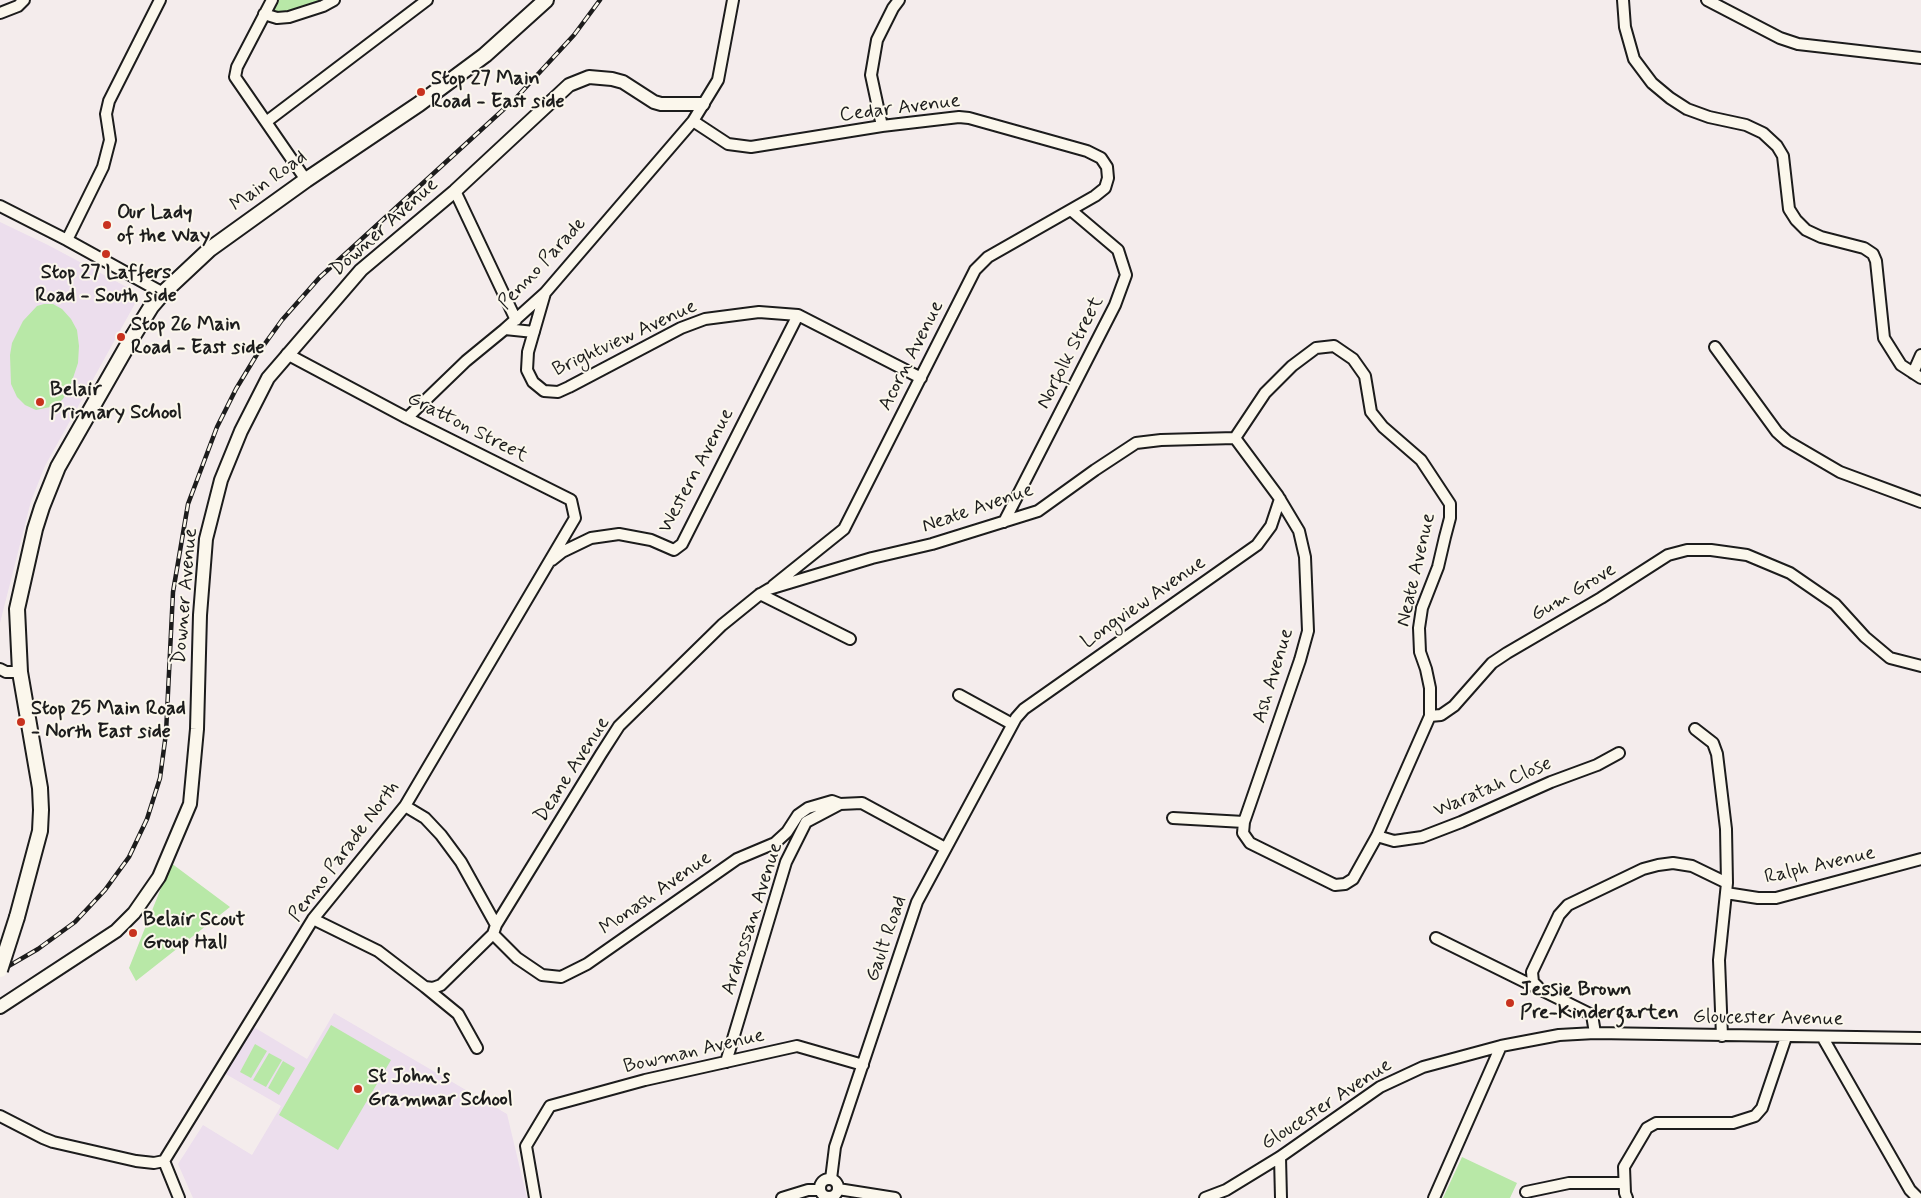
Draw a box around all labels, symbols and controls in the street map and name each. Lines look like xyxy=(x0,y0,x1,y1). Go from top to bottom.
place label: Stop 27 Main Road - East side xyxy=(431,68,564,115)
marker: Stop 27 Main Road - East side xyxy=(415,86,427,98)
street label: Cedar Avenue xyxy=(838,90,962,128)
street label: Main Road xyxy=(226,146,312,218)
street label: Downer Avenue xyxy=(326,173,444,283)
place label: Our Lady of the Way xyxy=(117,202,210,249)
street label: Penno Parade xyxy=(494,213,592,315)
marker: Our Lady of the Way xyxy=(101,219,113,231)
marker: Stop 27 Laffers Road - South side xyxy=(100,248,112,260)
place label: Stop 27 Laffers Road - South side xyxy=(35,262,177,309)
street label: Norfolk Street xyxy=(1032,293,1110,413)
street label: Brightview Avenue xyxy=(549,295,701,383)
street label: Acorn Avenue xyxy=(874,297,950,415)
place label: Stop 26 Main Road - East side xyxy=(131,314,264,361)
marker: Stop 26 Main Road - East side xyxy=(115,331,127,343)
place label: Belair Primary School xyxy=(50,379,182,426)
street label: Gratton Street xyxy=(403,387,531,469)
marker: Belair Primary School xyxy=(34,396,46,408)
street label: Western Avenue xyxy=(654,404,740,538)
street label: Neate Avenue xyxy=(919,479,1037,539)
street label: Neate Avenue xyxy=(1392,511,1442,629)
street label: Downer Avenue xyxy=(168,527,204,665)
street label: Longview Avenue xyxy=(1077,551,1211,655)
street label: Gum Grove xyxy=(1527,558,1621,628)
street label: Ash Avenue xyxy=(1248,626,1300,726)
place label: Stop 25 Main Road - North East side xyxy=(31,698,186,745)
street label: Deane Avenue xyxy=(530,713,616,827)
marker: Stop 25 Main Road - North East side xyxy=(15,716,27,728)
street label: Waratah Close xyxy=(1430,752,1556,824)
street label: Penno Parade North xyxy=(284,777,406,927)
street label: Ardrossan Avenue xyxy=(717,840,789,998)
street label: Ralph Avenue xyxy=(1762,842,1878,890)
street label: Monash Avenue xyxy=(595,847,717,941)
street label: Gault Road xyxy=(861,893,913,985)
place label: Belair Scout Group Hall xyxy=(143,909,245,956)
marker: Belair Scout Group Hall xyxy=(127,927,139,939)
place label: Jessie Brown Pre-Kindergarten xyxy=(1520,979,1679,1026)
marker: Jessie Brown Pre-Kindergarten xyxy=(1504,997,1516,1009)
street label: Gloucester Avenue xyxy=(1692,1006,1844,1032)
street label: Bowman Avenue xyxy=(621,1024,767,1080)
street label: Gloucester Avenue xyxy=(1257,1054,1397,1156)
place label: St John's Grammar School xyxy=(368,1066,513,1113)
marker: St John's Grammar School xyxy=(352,1083,364,1095)

